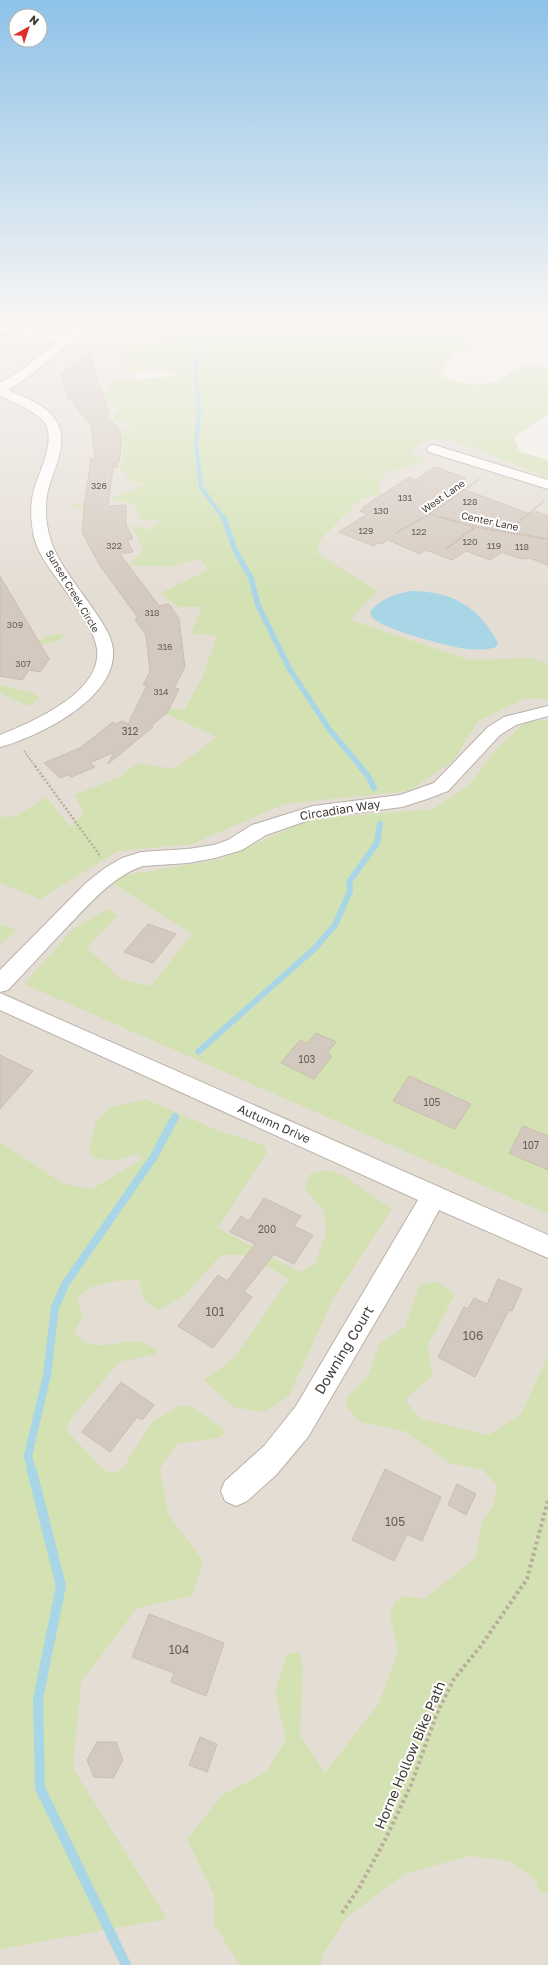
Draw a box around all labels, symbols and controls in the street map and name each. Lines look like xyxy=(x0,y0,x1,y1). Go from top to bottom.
north arrow xyxy=(8,8,48,48)
text: N xyxy=(27,12,42,28)
street label: West Lane xyxy=(419,477,467,515)
house number: 326 xyxy=(91,480,107,491)
house number: 131 xyxy=(398,492,413,503)
house number: 128 xyxy=(462,496,478,507)
house number: 130 xyxy=(373,505,389,516)
street label: Center Lane xyxy=(460,509,520,533)
house number: 129 xyxy=(358,525,374,536)
house number: 122 xyxy=(412,526,426,537)
house number: 120 xyxy=(462,536,478,547)
house number: 322 xyxy=(106,540,122,551)
house number: 119 xyxy=(487,540,501,551)
house number: 118 xyxy=(515,541,529,552)
street label: Sunset Creek Circle xyxy=(44,548,102,635)
house number: 318 xyxy=(144,607,160,618)
house number: 309 xyxy=(7,619,23,630)
house number: 316 xyxy=(157,641,173,652)
house number: 307 xyxy=(15,658,31,669)
house number: 314 xyxy=(153,686,169,697)
house number: 312 xyxy=(122,725,138,737)
street label: Circadian Way xyxy=(299,796,382,823)
house number: 103 xyxy=(299,1053,316,1065)
house number: 105 xyxy=(424,1096,441,1108)
street label: Autumn Drive xyxy=(236,1101,313,1146)
house number: 107 xyxy=(523,1139,539,1151)
house number: 200 xyxy=(258,1223,276,1235)
street label: Downing Court xyxy=(310,1302,377,1397)
house number: 101 xyxy=(205,1304,225,1319)
house number: 106 xyxy=(463,1328,483,1343)
house number: 105 xyxy=(385,1514,405,1529)
house number: 104 xyxy=(169,1642,189,1657)
street label: Horne Hollow Bike Path xyxy=(371,1678,448,1831)

